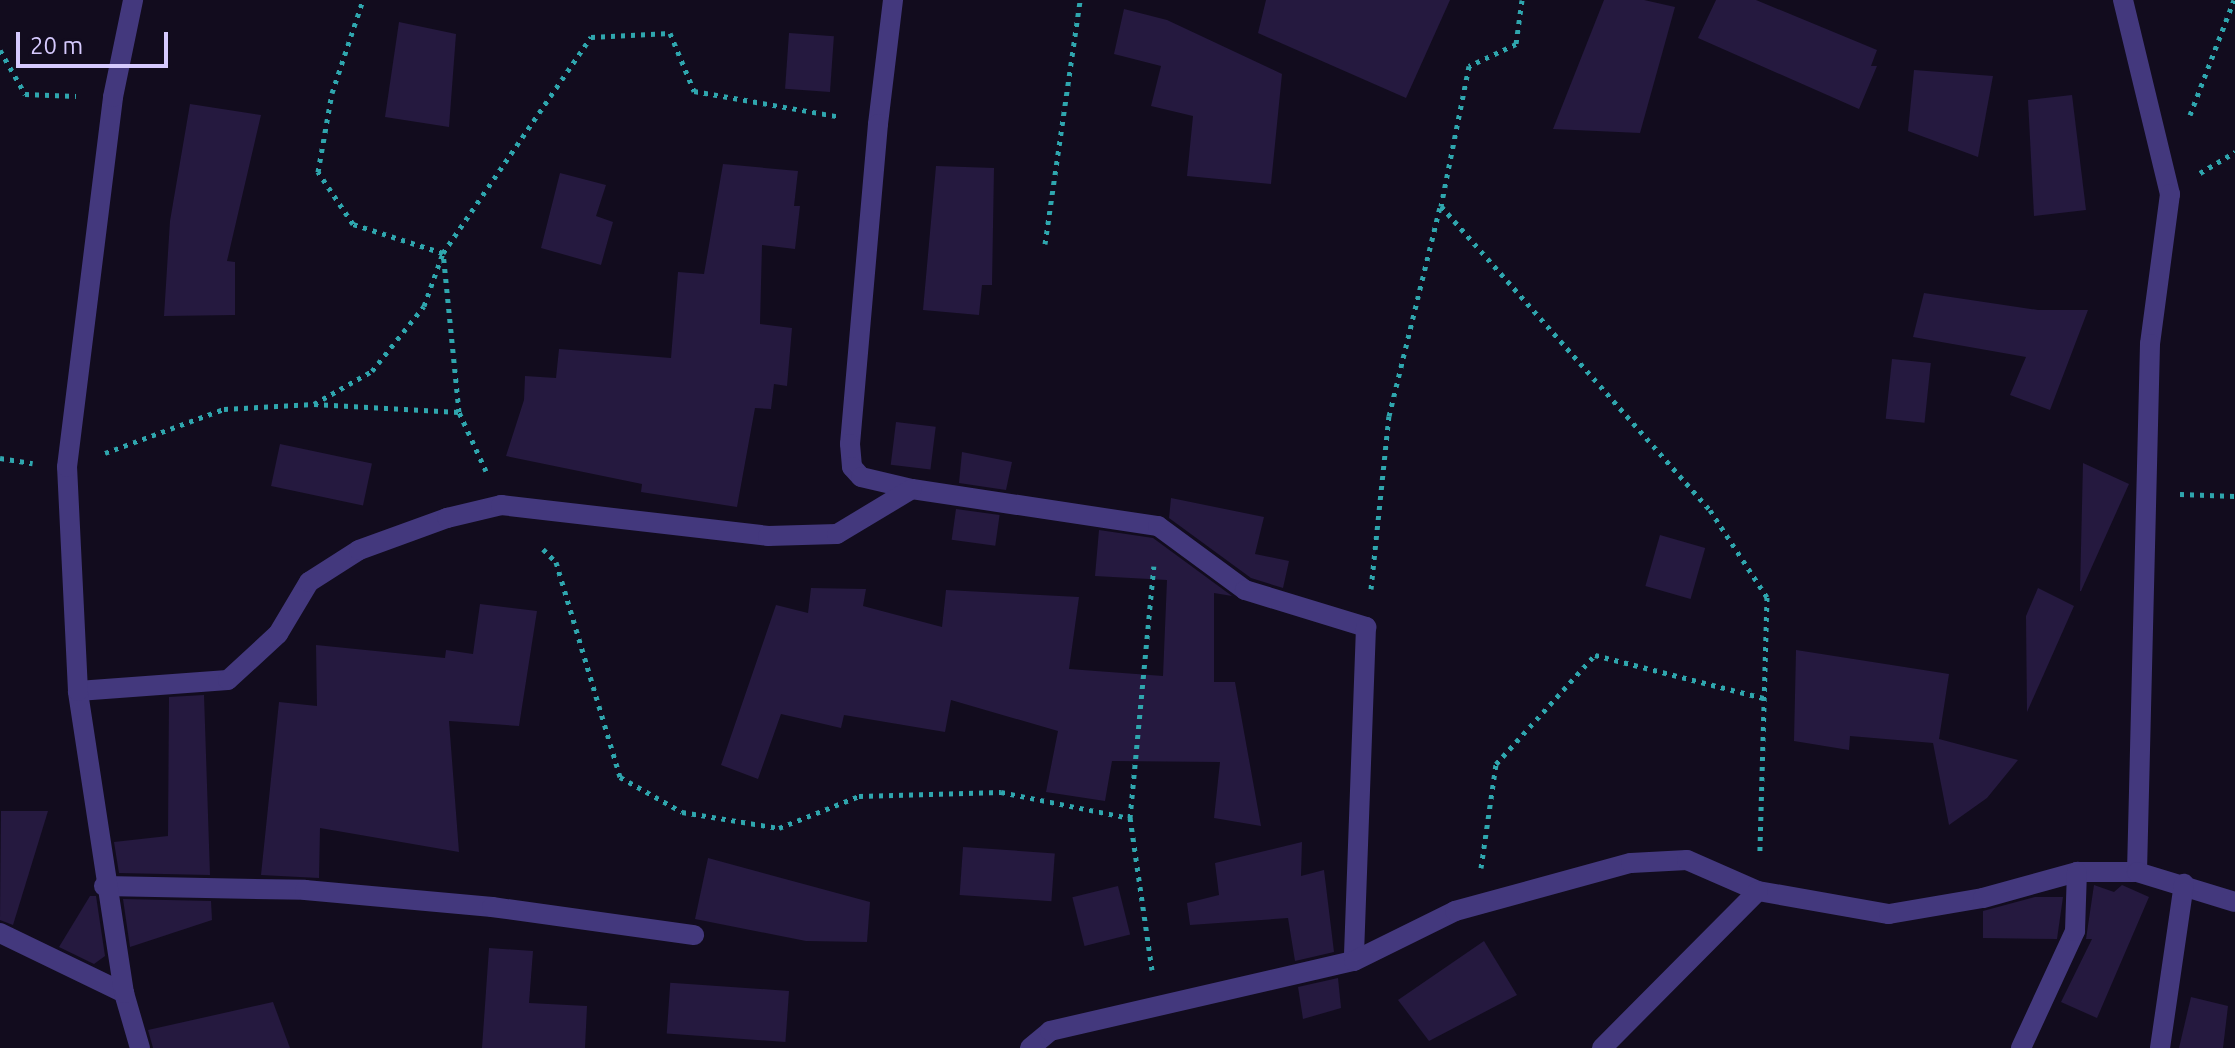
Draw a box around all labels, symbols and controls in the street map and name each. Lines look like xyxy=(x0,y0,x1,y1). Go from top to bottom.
scale bar xyxy=(20,16,172,66)
text: 20 m xyxy=(30,32,83,59)

